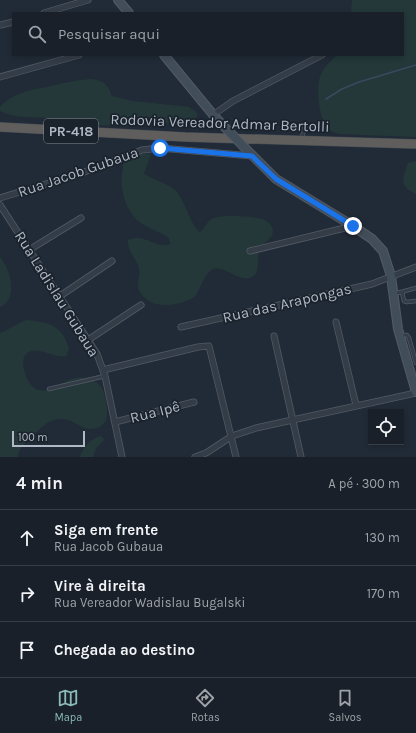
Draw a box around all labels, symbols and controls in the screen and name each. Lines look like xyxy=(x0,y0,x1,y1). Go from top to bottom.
search box xyxy=(12,12,404,56)
icon: search xyxy=(26,23,48,45)
text: Pesquisar aqui xyxy=(58,25,160,43)
street label: Rodovia Vereador Admar Bertolli xyxy=(110,110,330,136)
road number: PR-418 xyxy=(44,119,98,143)
route start xyxy=(151,139,169,157)
street label: Rua Jacob Gubaua xyxy=(15,143,141,201)
route end xyxy=(344,217,362,235)
street label: Rua Ladislau Gubaua xyxy=(11,228,103,360)
street label: Rua das Arapongas xyxy=(221,279,353,327)
street label: Rua Ipê xyxy=(128,397,182,427)
map controls xyxy=(368,409,404,445)
button: locate xyxy=(368,409,404,445)
scale bar xyxy=(12,429,85,448)
text: 100 m xyxy=(18,431,48,444)
text: 4 min xyxy=(16,473,63,493)
text: A pé · 300 m xyxy=(328,476,400,491)
text: Siga em frente xyxy=(54,521,158,539)
icon: ahead xyxy=(16,527,38,549)
text: 130 m xyxy=(365,530,400,545)
text: Rua Jacob Gubaua xyxy=(54,539,163,554)
text: Vire à direita xyxy=(54,577,146,595)
icon: right xyxy=(16,583,38,605)
text: 170 m xyxy=(367,586,400,601)
text: Rua Vereador Wadislau Bugalski xyxy=(54,595,245,610)
icon: arrive xyxy=(16,639,38,661)
text: Chegada ao destino xyxy=(54,641,195,659)
tab: Mapa xyxy=(54,687,82,724)
tab: Rotas xyxy=(191,687,220,724)
tab: Salvos xyxy=(329,687,362,724)

